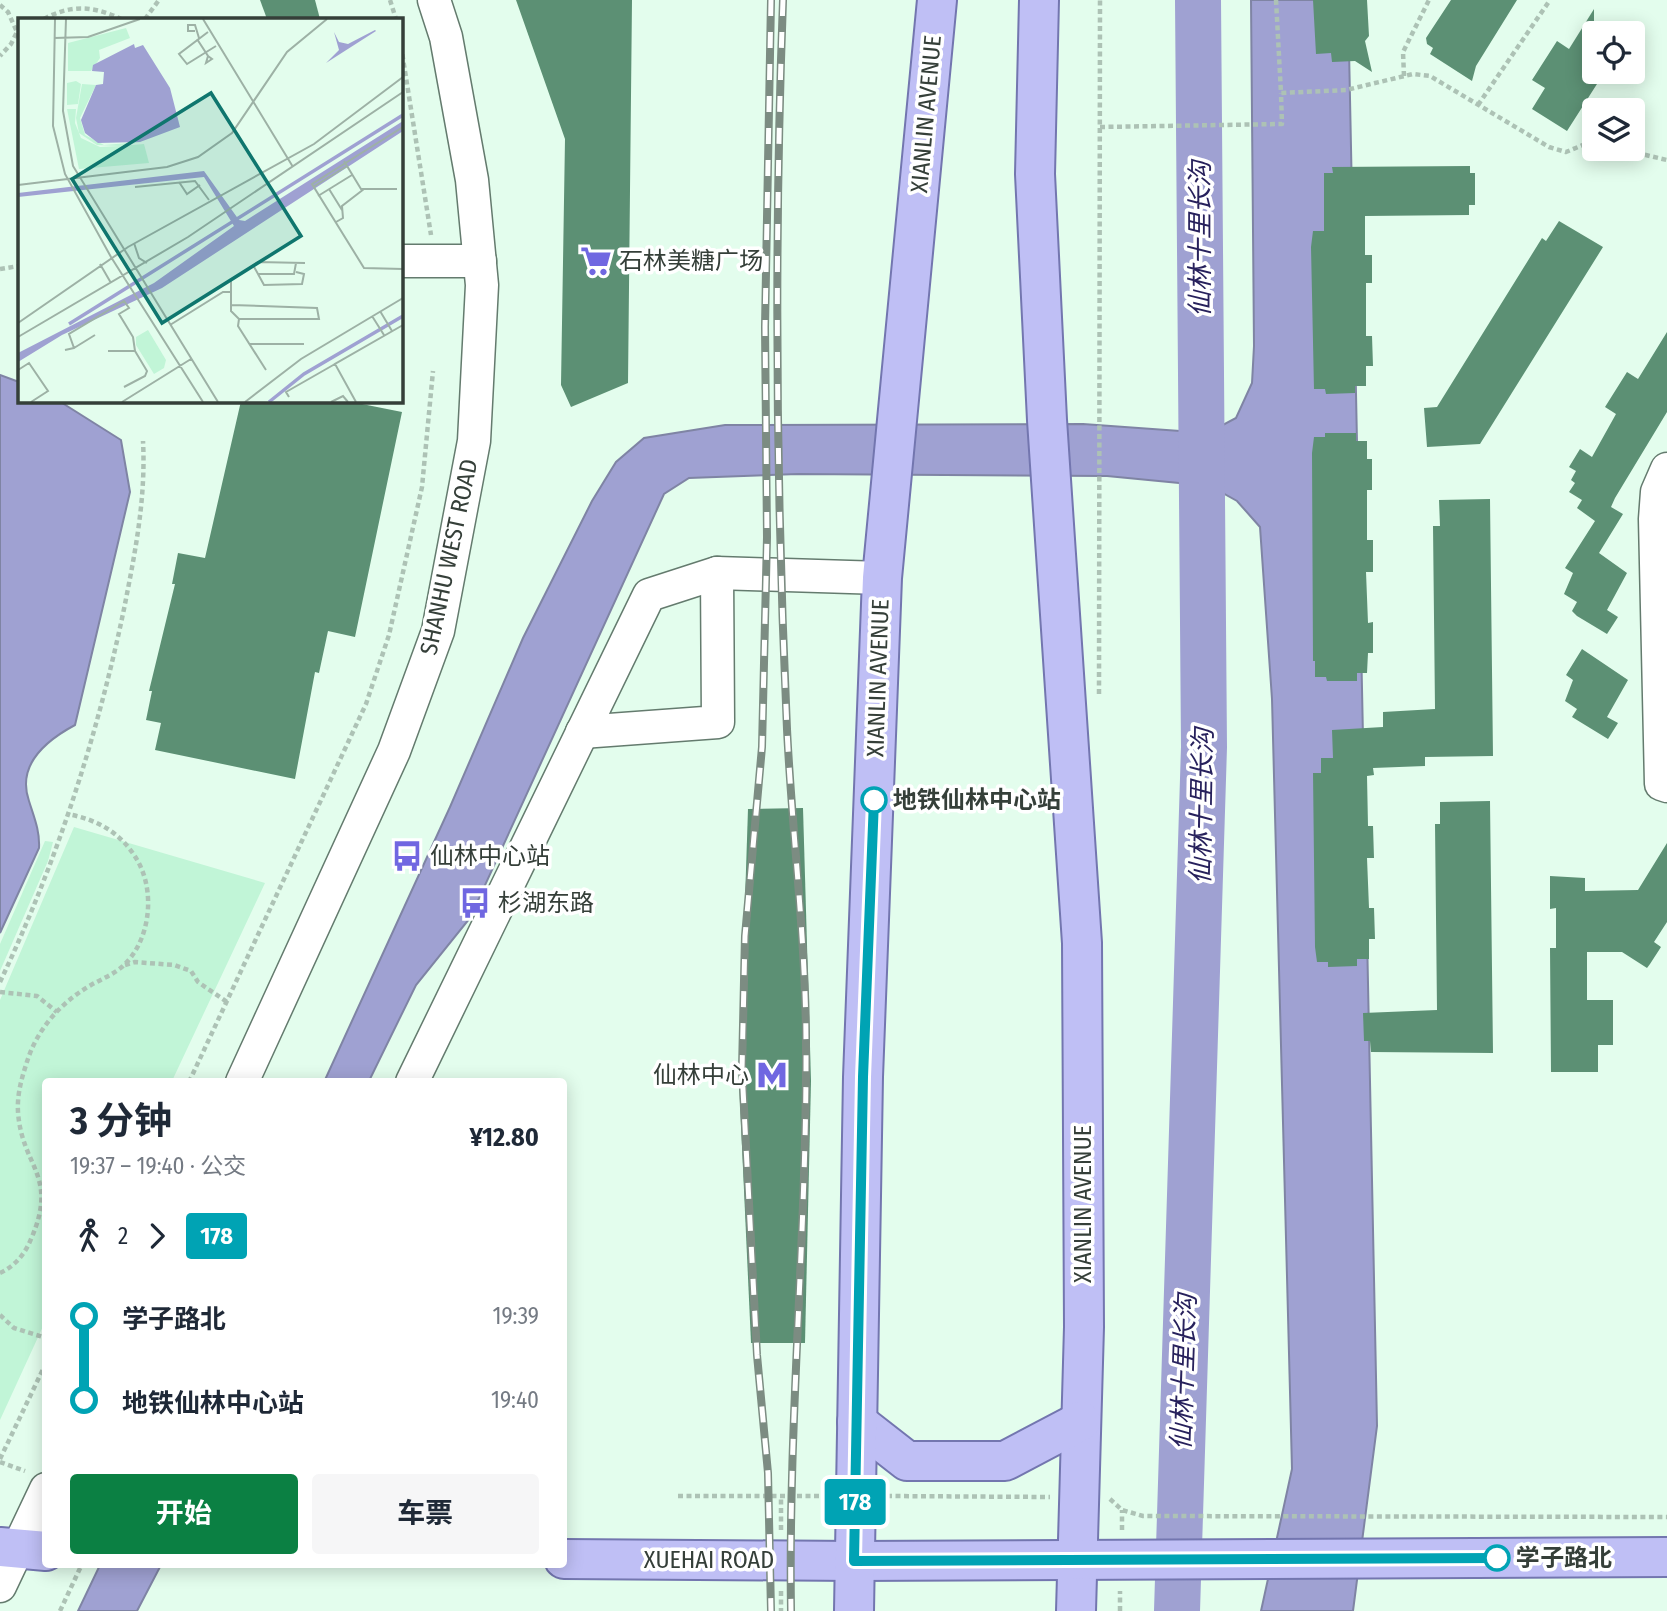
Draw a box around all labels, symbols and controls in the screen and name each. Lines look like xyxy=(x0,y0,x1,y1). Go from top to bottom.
inset map xyxy=(18,18,402,402)
map controls xyxy=(1582,21,1645,161)
button: locate xyxy=(1582,21,1645,84)
street label: XIANLIN AVENUE xyxy=(905,34,947,194)
button: layers xyxy=(1582,98,1645,161)
water label: 仙林十里长沟 xyxy=(1185,158,1216,317)
supermarket icon: 石林美糖广场 xyxy=(579,244,613,278)
place label: 石林美糖广场 xyxy=(619,247,763,275)
street label: SHANHU WEST ROAD xyxy=(415,457,483,657)
street label: XIANLIN AVENUE xyxy=(861,599,895,757)
water label: 仙林十里长沟 xyxy=(1185,725,1219,884)
place label: 地铁仙林中心站 xyxy=(893,786,1061,814)
marker: 地铁仙林中心站 xyxy=(861,787,887,813)
bus stop icon: 仙林中心站 xyxy=(390,839,424,873)
place label: 仙林中心站 xyxy=(430,842,550,870)
bus stop icon: 杉湖东路 xyxy=(458,886,492,920)
place label: 杉湖东路 xyxy=(498,889,594,917)
metro station icon: 仙林中心 xyxy=(755,1058,789,1092)
place label: 仙林中心 xyxy=(653,1061,749,1089)
text: 3 分钟 xyxy=(70,1098,172,1144)
text: ¥12.80 xyxy=(469,1122,539,1153)
street label: XIANLIN AVENUE xyxy=(1069,1125,1097,1283)
text: 19:37 – 19:40 · 公交 xyxy=(70,1152,246,1180)
icon: walk xyxy=(70,1217,108,1255)
icon: forward xyxy=(138,1217,176,1255)
text: 2 xyxy=(118,1222,128,1250)
text: 178 xyxy=(200,1222,233,1250)
water label: 仙林十里长沟 xyxy=(1166,1291,1202,1451)
text: 19:39 xyxy=(492,1302,539,1330)
text: 学子路北 xyxy=(122,1304,226,1335)
text: 19:40 xyxy=(491,1386,539,1414)
text: 地铁仙林中心站 xyxy=(122,1388,304,1419)
button: 开始 xyxy=(70,1474,298,1554)
button: 车票 xyxy=(312,1474,539,1554)
line badge: 178 xyxy=(815,1479,895,1525)
text: 178 xyxy=(839,1488,871,1516)
place label: 学子路北 xyxy=(1516,1544,1612,1572)
marker: 学子路北 xyxy=(1484,1545,1510,1571)
street label: XUEHAI ROAD xyxy=(644,1546,774,1574)

